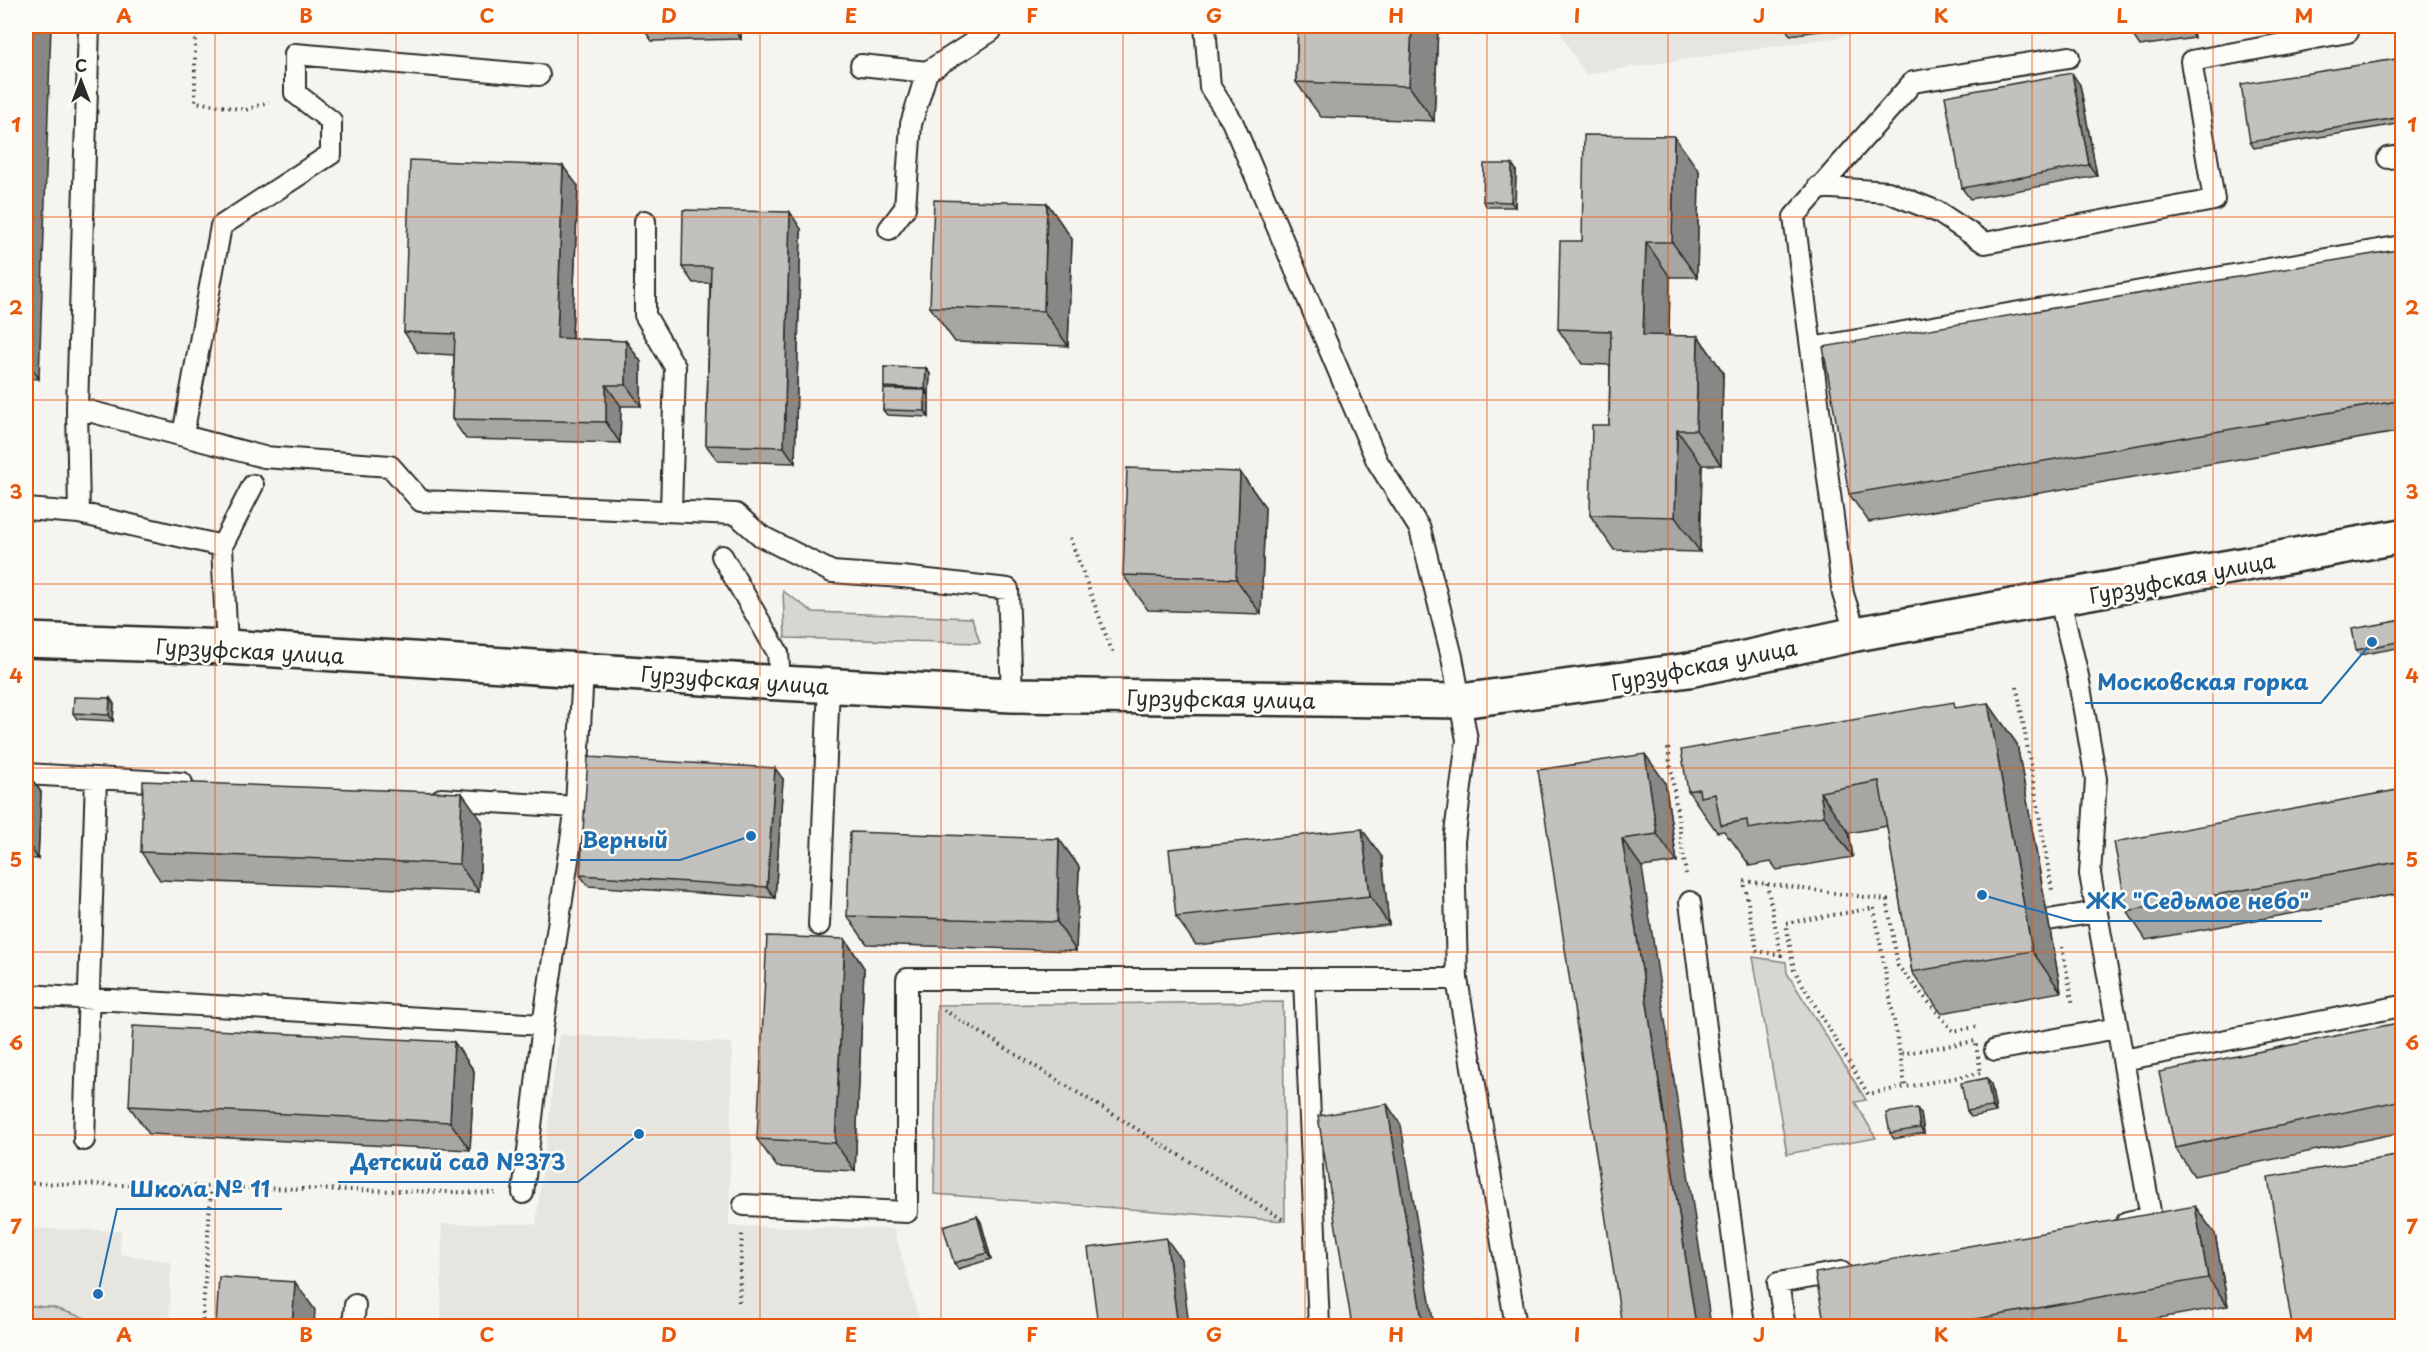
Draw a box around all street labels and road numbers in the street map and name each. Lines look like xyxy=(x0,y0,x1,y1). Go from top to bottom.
street label: Гурзуфская улица xyxy=(2086,543,2278,611)
street label: Гурзуфская улица xyxy=(155,629,346,671)
street label: Гурзуфская улица xyxy=(1608,630,1800,698)
street label: Гурзуфская улица xyxy=(640,656,831,702)
street label: Гурзуфская улица xyxy=(1126,680,1316,716)

